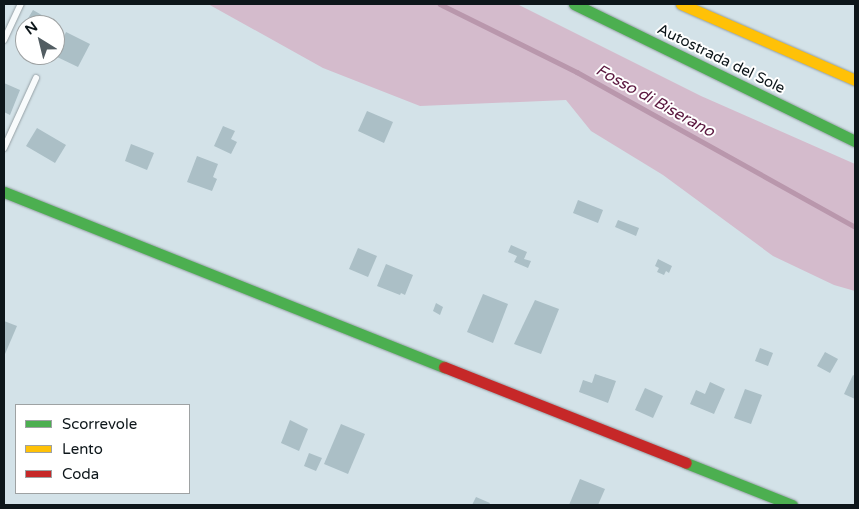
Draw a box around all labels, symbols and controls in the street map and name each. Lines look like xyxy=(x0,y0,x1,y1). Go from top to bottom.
north arrow xyxy=(15,15,65,65)
text: N xyxy=(22,18,41,38)
street label: Autostrada del Sole xyxy=(654,20,788,98)
water label: Fosso di Biserano xyxy=(592,60,718,142)
legend xyxy=(15,404,190,494)
text: Scorrevole xyxy=(62,415,137,433)
text: Lento xyxy=(62,440,103,458)
text: Coda xyxy=(62,465,99,483)

